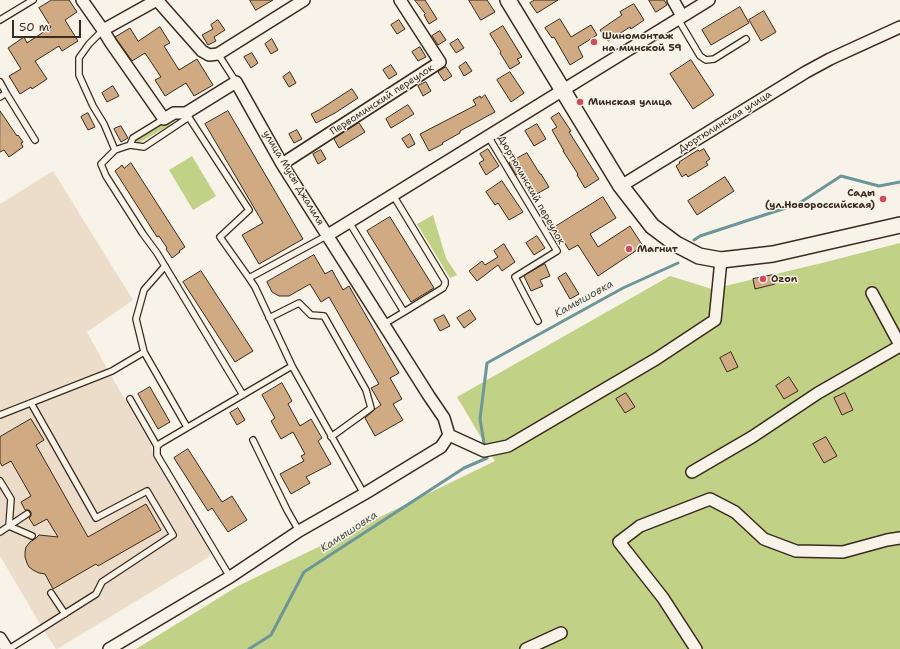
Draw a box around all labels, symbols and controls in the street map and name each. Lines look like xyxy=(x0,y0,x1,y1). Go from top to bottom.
scale bar xyxy=(14,12,83,38)
text: 50 m xyxy=(19,19,49,35)
place label: Шиномонтаж на минской 59 xyxy=(602,30,681,54)
marker: Шиномонтаж на минской 59 xyxy=(589,37,599,47)
street label: Первоминский переулок xyxy=(328,62,436,138)
street label: Дюртюлинская улица xyxy=(676,88,774,156)
place label: Минская улица xyxy=(588,96,672,108)
marker: Минская улица xyxy=(575,97,585,107)
street label: улица Мусы Джалиля xyxy=(260,128,326,228)
street label: Дюртюлинский переулок xyxy=(495,133,567,247)
place label: Сады (ул.Новороссийская) xyxy=(765,187,875,210)
marker: Сады (ул.Новороссийская) xyxy=(878,194,888,204)
place label: Магнит xyxy=(637,243,678,255)
marker: Магнит xyxy=(624,244,634,254)
place label: Ozon xyxy=(771,273,797,285)
marker: Ozon xyxy=(758,274,768,284)
water label: Камышовка xyxy=(552,277,616,321)
water label: Камышовка xyxy=(318,509,380,555)

